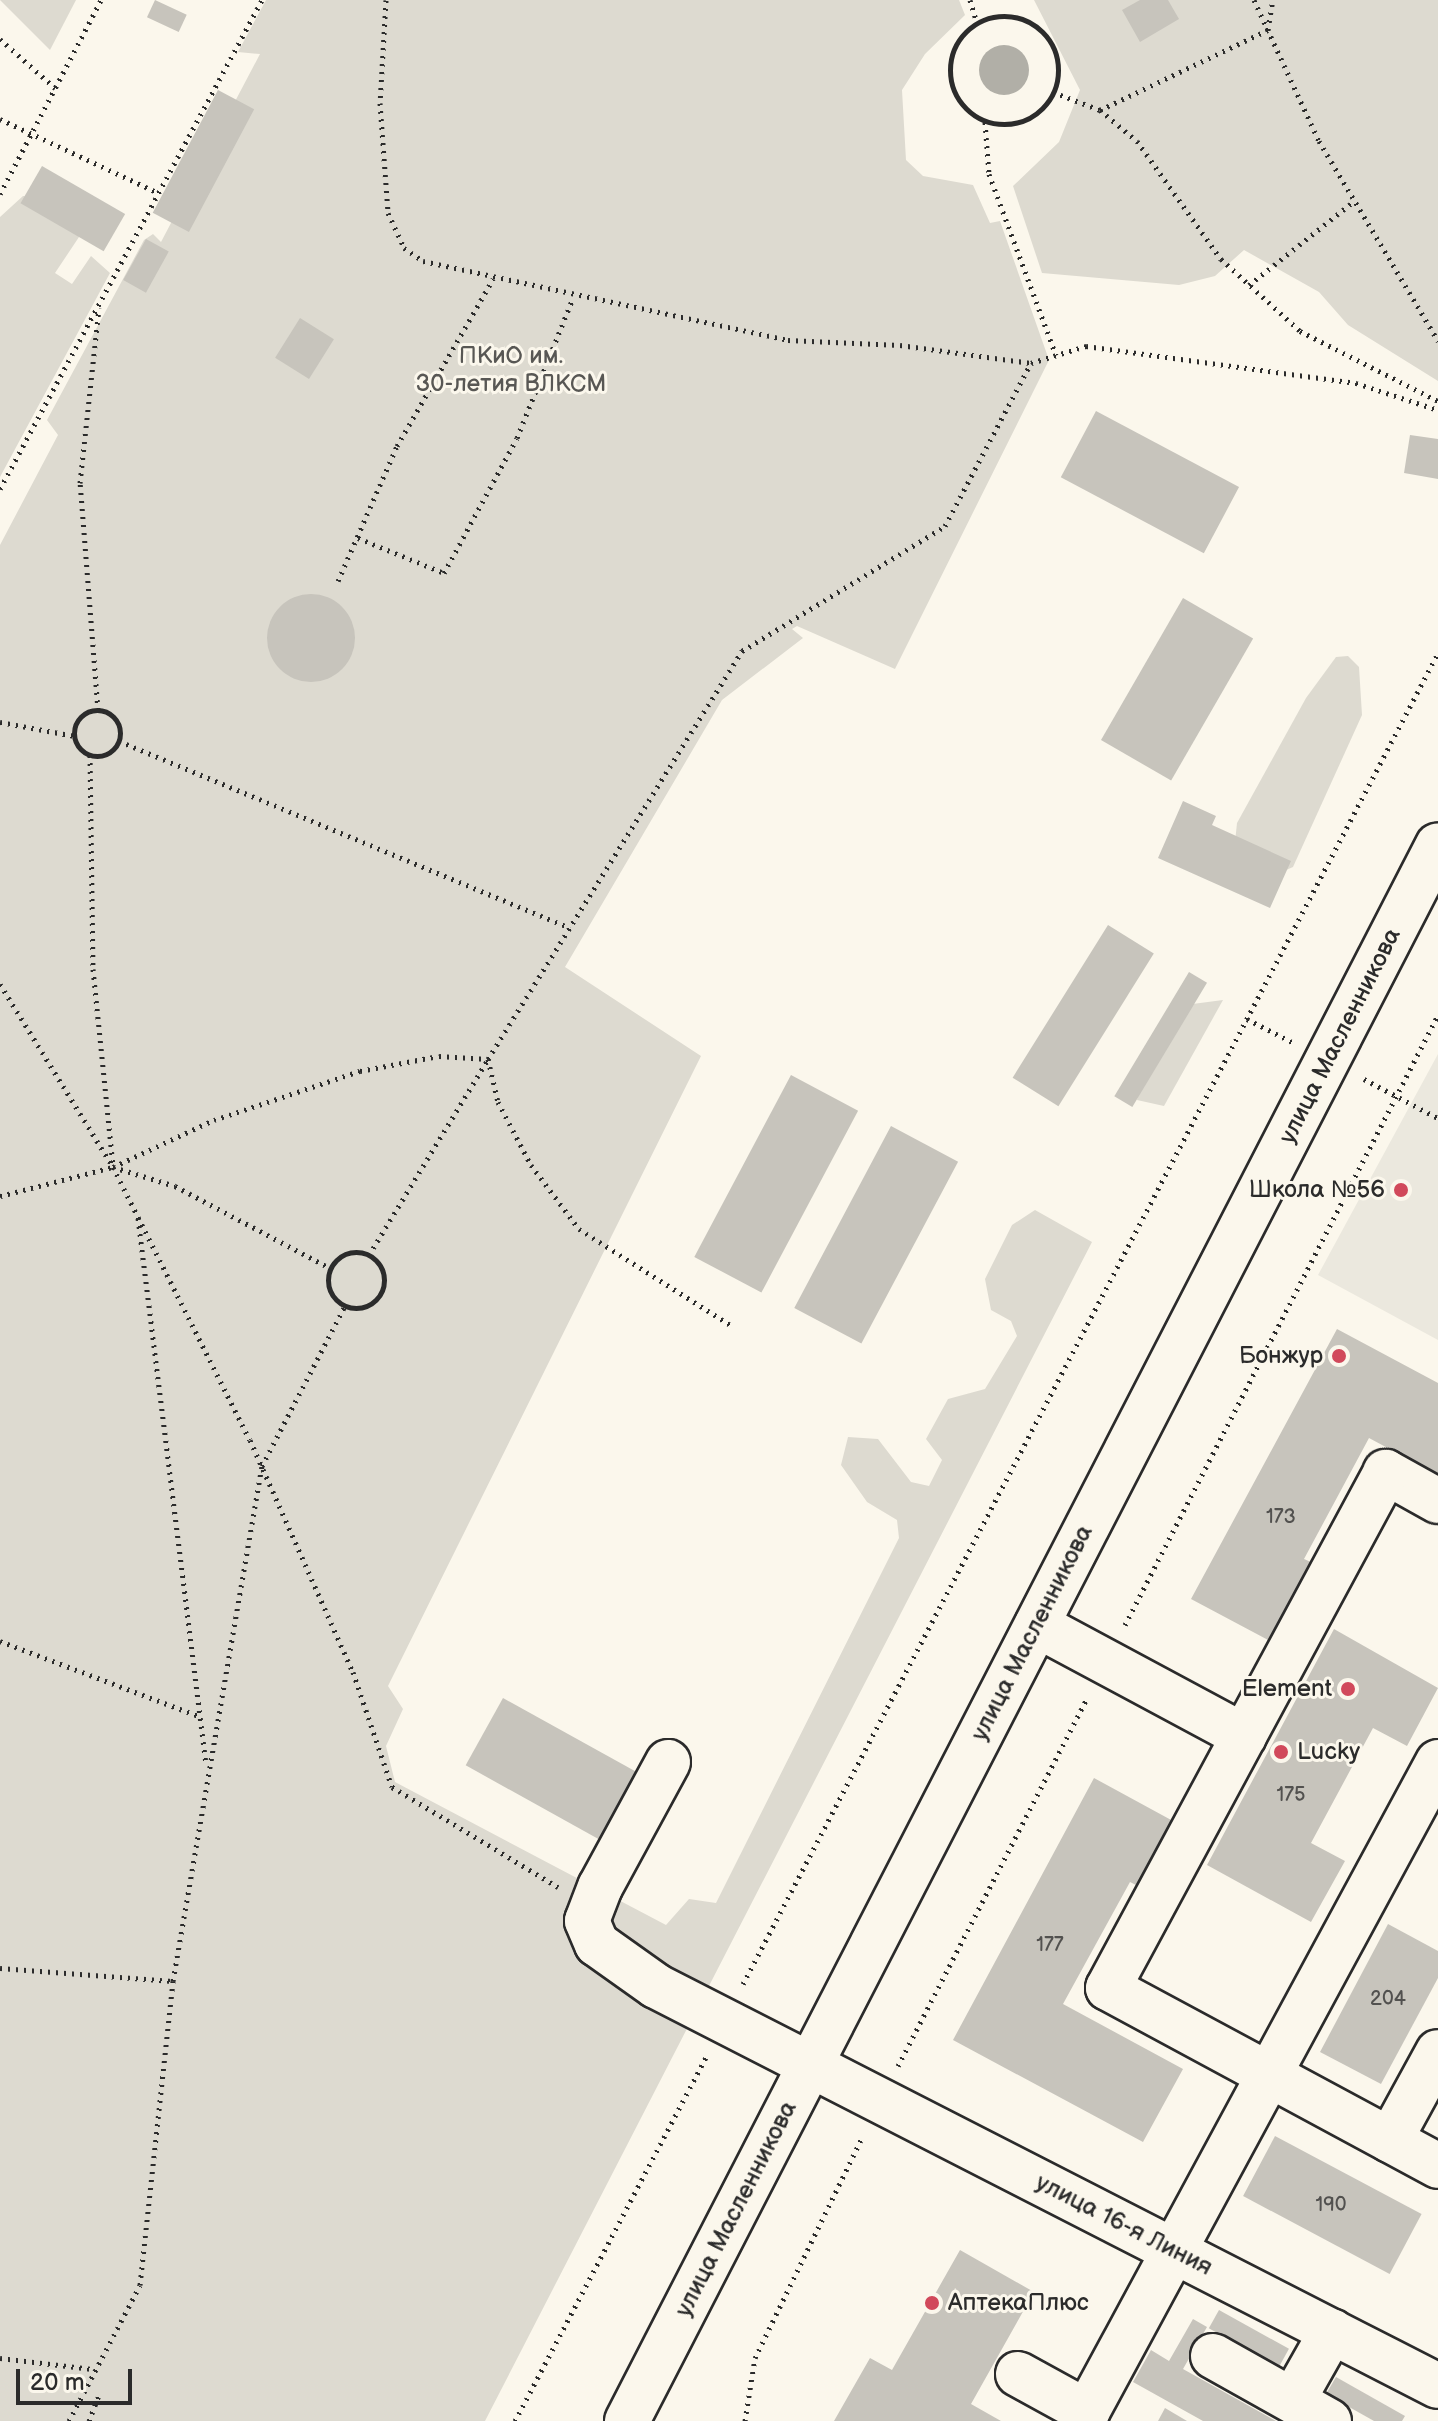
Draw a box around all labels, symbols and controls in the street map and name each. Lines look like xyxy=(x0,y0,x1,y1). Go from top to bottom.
park label: ПКиО им. 30-летия ВЛКСМ xyxy=(416,342,606,398)
street label: улица Масленникова xyxy=(1273,923,1407,1149)
place label: Школа №56 xyxy=(1249,1176,1385,1204)
marker: Школа №56 xyxy=(1392,1181,1410,1199)
place label: Бонжур xyxy=(1239,1342,1323,1370)
marker: Бонжур xyxy=(1330,1347,1348,1365)
house number: 173 xyxy=(1266,1505,1296,1529)
street label: улица Масленникова xyxy=(965,1520,1099,1746)
place label: Element xyxy=(1242,1675,1332,1703)
marker: Element xyxy=(1339,1680,1357,1698)
place label: Lucky xyxy=(1297,1738,1360,1766)
marker: Lucky xyxy=(1272,1743,1290,1761)
house number: 175 xyxy=(1276,1783,1306,1807)
house number: 177 xyxy=(1036,1933,1064,1957)
house number: 204 xyxy=(1370,1987,1406,2011)
street label: улица Масленникова xyxy=(669,2096,803,2322)
street label: улица 16-я Линия xyxy=(1031,2168,1217,2282)
house number: 190 xyxy=(1315,2193,1347,2217)
place label: АптекаПлюс xyxy=(948,2289,1089,2317)
marker: АптекаПлюс xyxy=(923,2294,941,2312)
scale bar xyxy=(20,2353,136,2403)
text: 20 m xyxy=(30,2368,85,2397)

